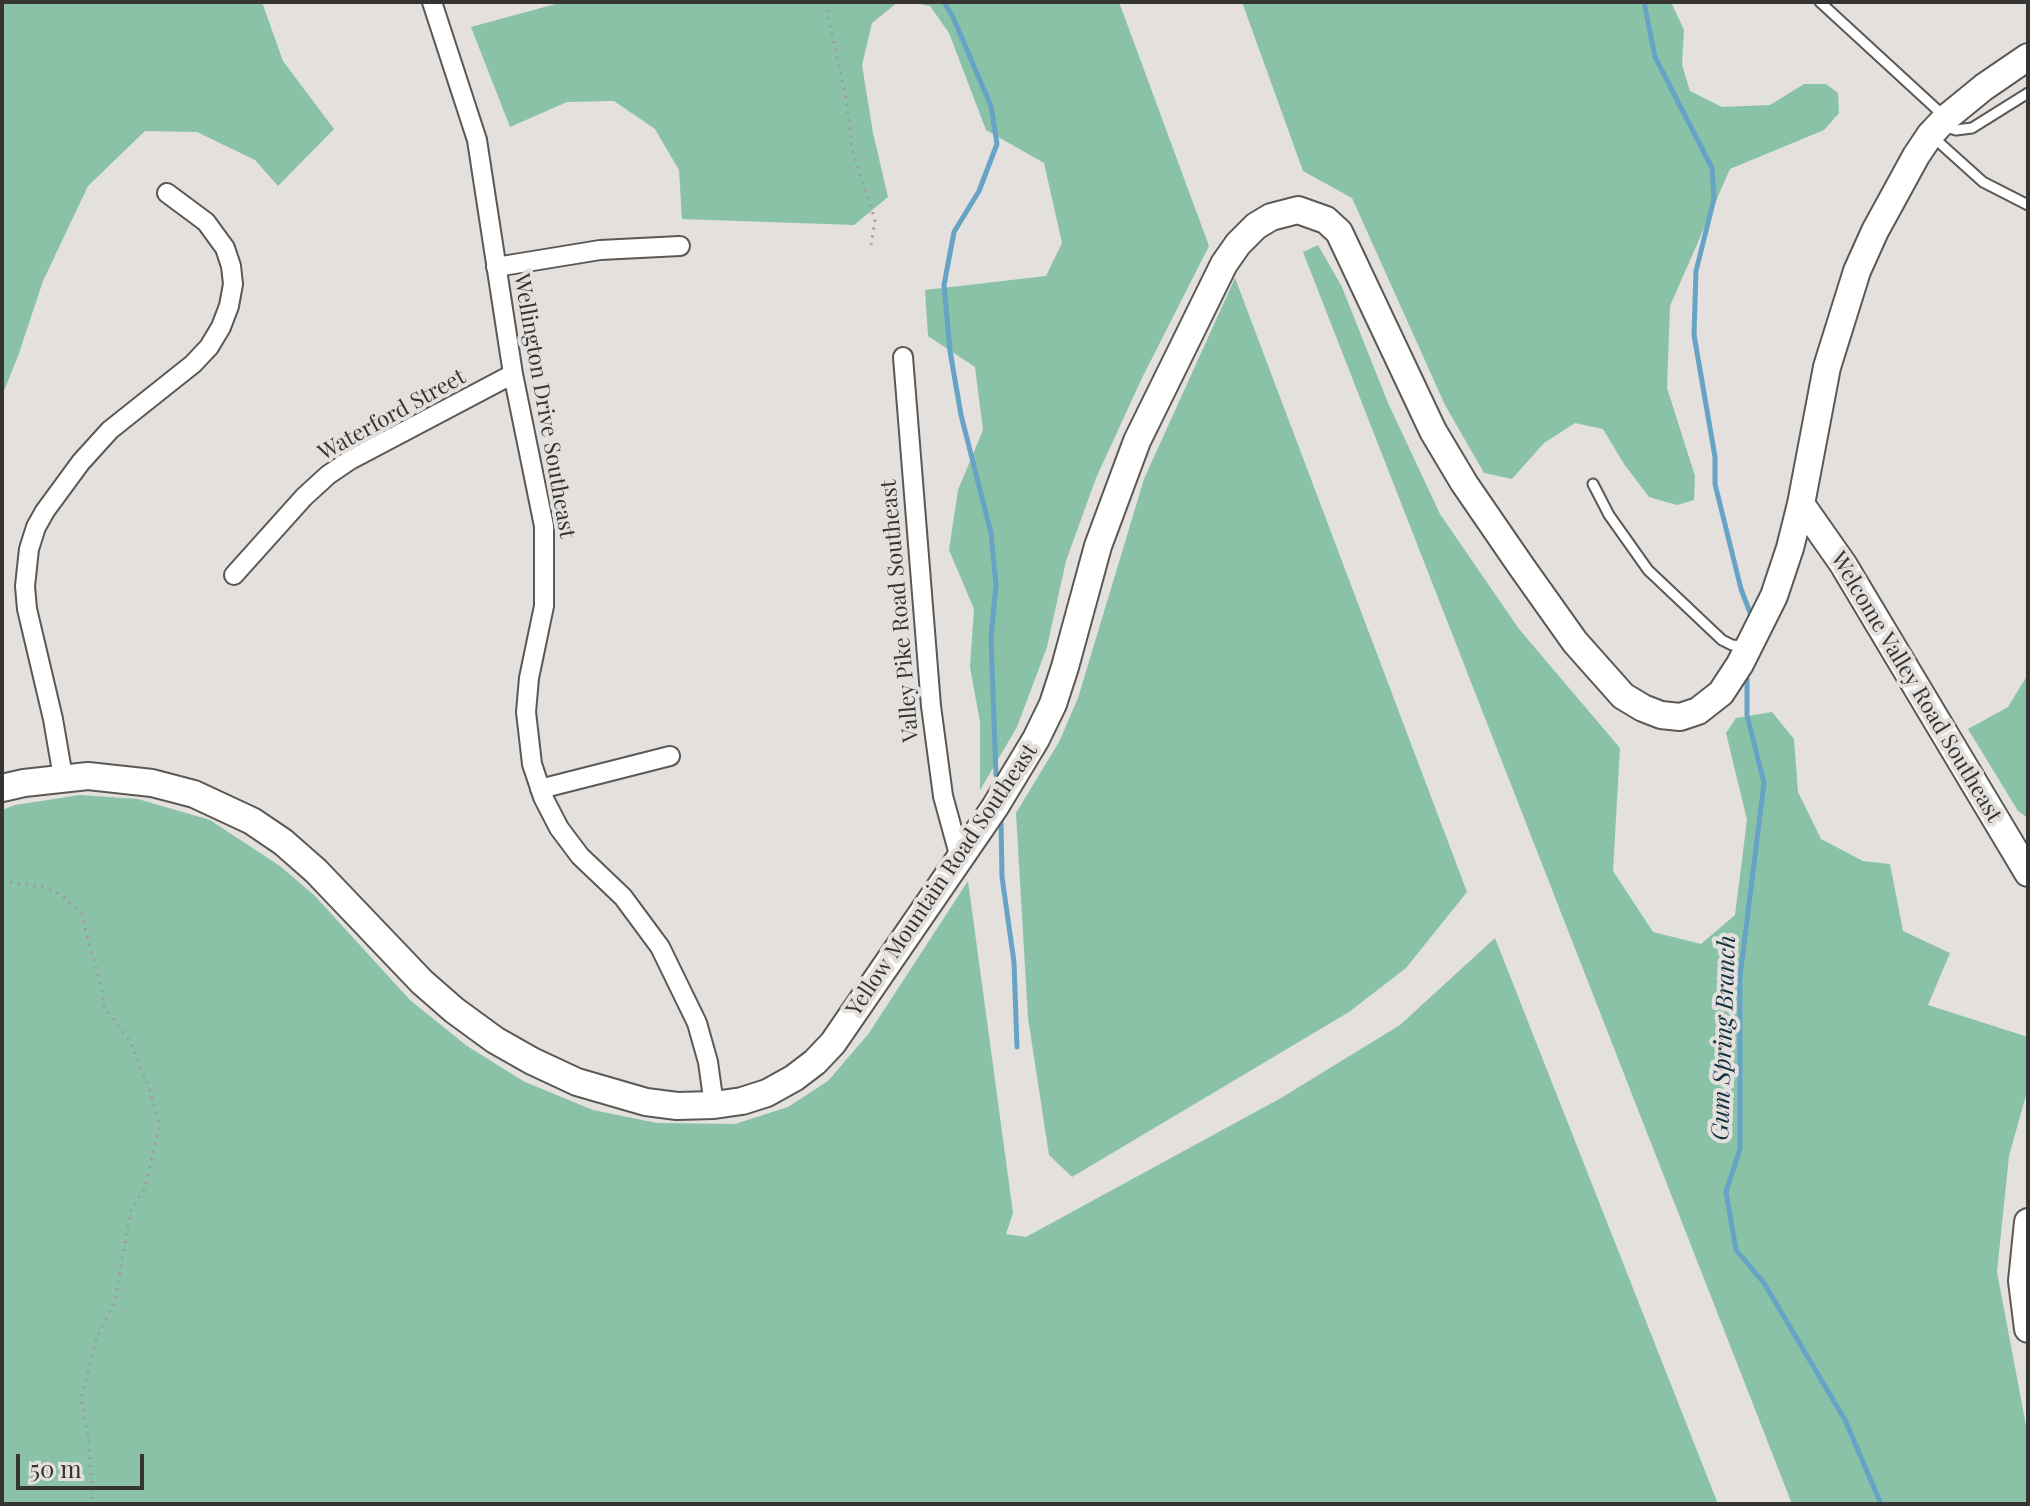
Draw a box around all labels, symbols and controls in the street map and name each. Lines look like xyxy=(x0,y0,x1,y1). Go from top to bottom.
street label: Wellington Drive Southeast xyxy=(508,272,580,540)
street label: Waterford Street xyxy=(314,364,470,466)
street label: Valley Pike Road Southeast xyxy=(875,479,925,743)
street label: Welcome Valley Road Southeast xyxy=(1825,547,2007,827)
street label: Yellow Mountain Road Southeast xyxy=(841,739,1043,1021)
water label: Gum Spring Branch xyxy=(1706,935,1742,1141)
scale bar xyxy=(20,1438,148,1488)
text: 50 m xyxy=(30,1452,82,1484)

